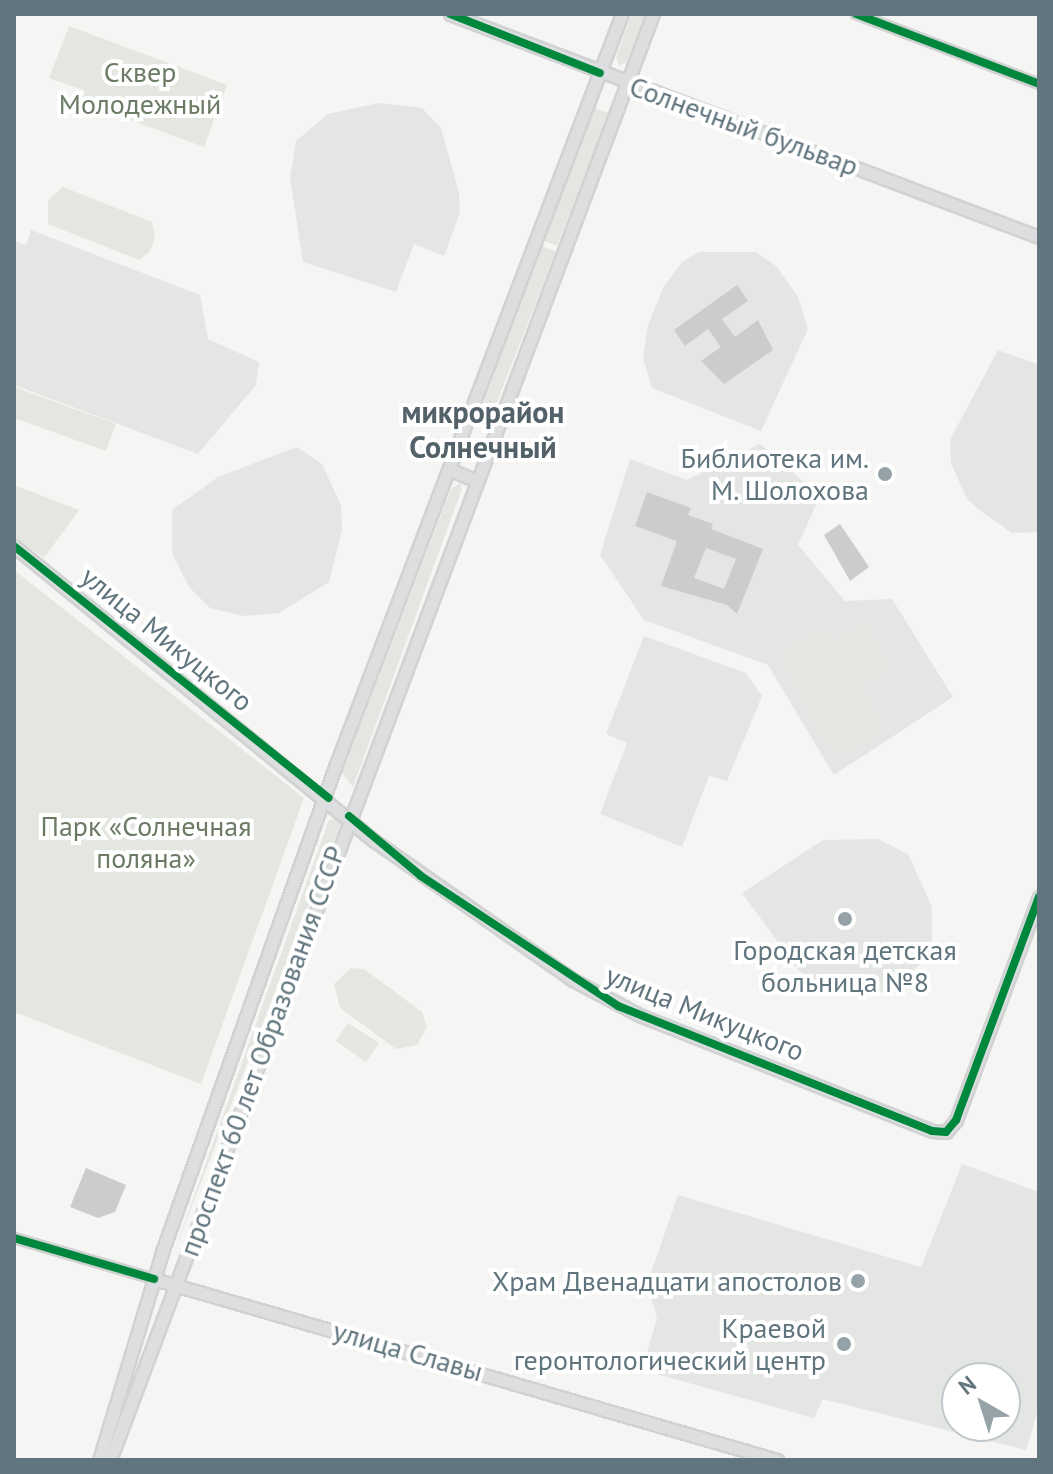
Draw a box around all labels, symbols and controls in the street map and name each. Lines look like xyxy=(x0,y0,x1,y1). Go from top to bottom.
park label: Сквер Молодежный xyxy=(59,55,221,121)
street label: Солнечный бульвар xyxy=(625,69,863,183)
district label: микрорайон Солнечный xyxy=(402,394,564,464)
place label: Библиотека им. М. Шолохова xyxy=(681,441,869,507)
marker: Библиотека им. М. Шолохова xyxy=(876,465,894,483)
street label: улица Микуцкого xyxy=(74,560,260,718)
park label: Парк «Солнечная поляна» xyxy=(40,809,252,875)
street label: проспект 60 лет Образования СССР xyxy=(172,841,352,1261)
marker: Городская детская больница №8 xyxy=(834,908,856,930)
place label: Городская детская больница №8 xyxy=(733,933,957,999)
street label: улица Микуцкого xyxy=(601,958,809,1068)
place label: Храм Двенадцати апостолов xyxy=(491,1264,842,1298)
marker: Храм Двенадцати апостолов xyxy=(849,1272,867,1290)
place label: Краевой геронтологический центр xyxy=(514,1311,826,1377)
street label: улица Славы xyxy=(329,1314,487,1388)
marker: Краевой геронтологический центр xyxy=(833,1333,855,1355)
north arrow xyxy=(941,1362,1021,1442)
text: N xyxy=(953,1369,982,1400)

